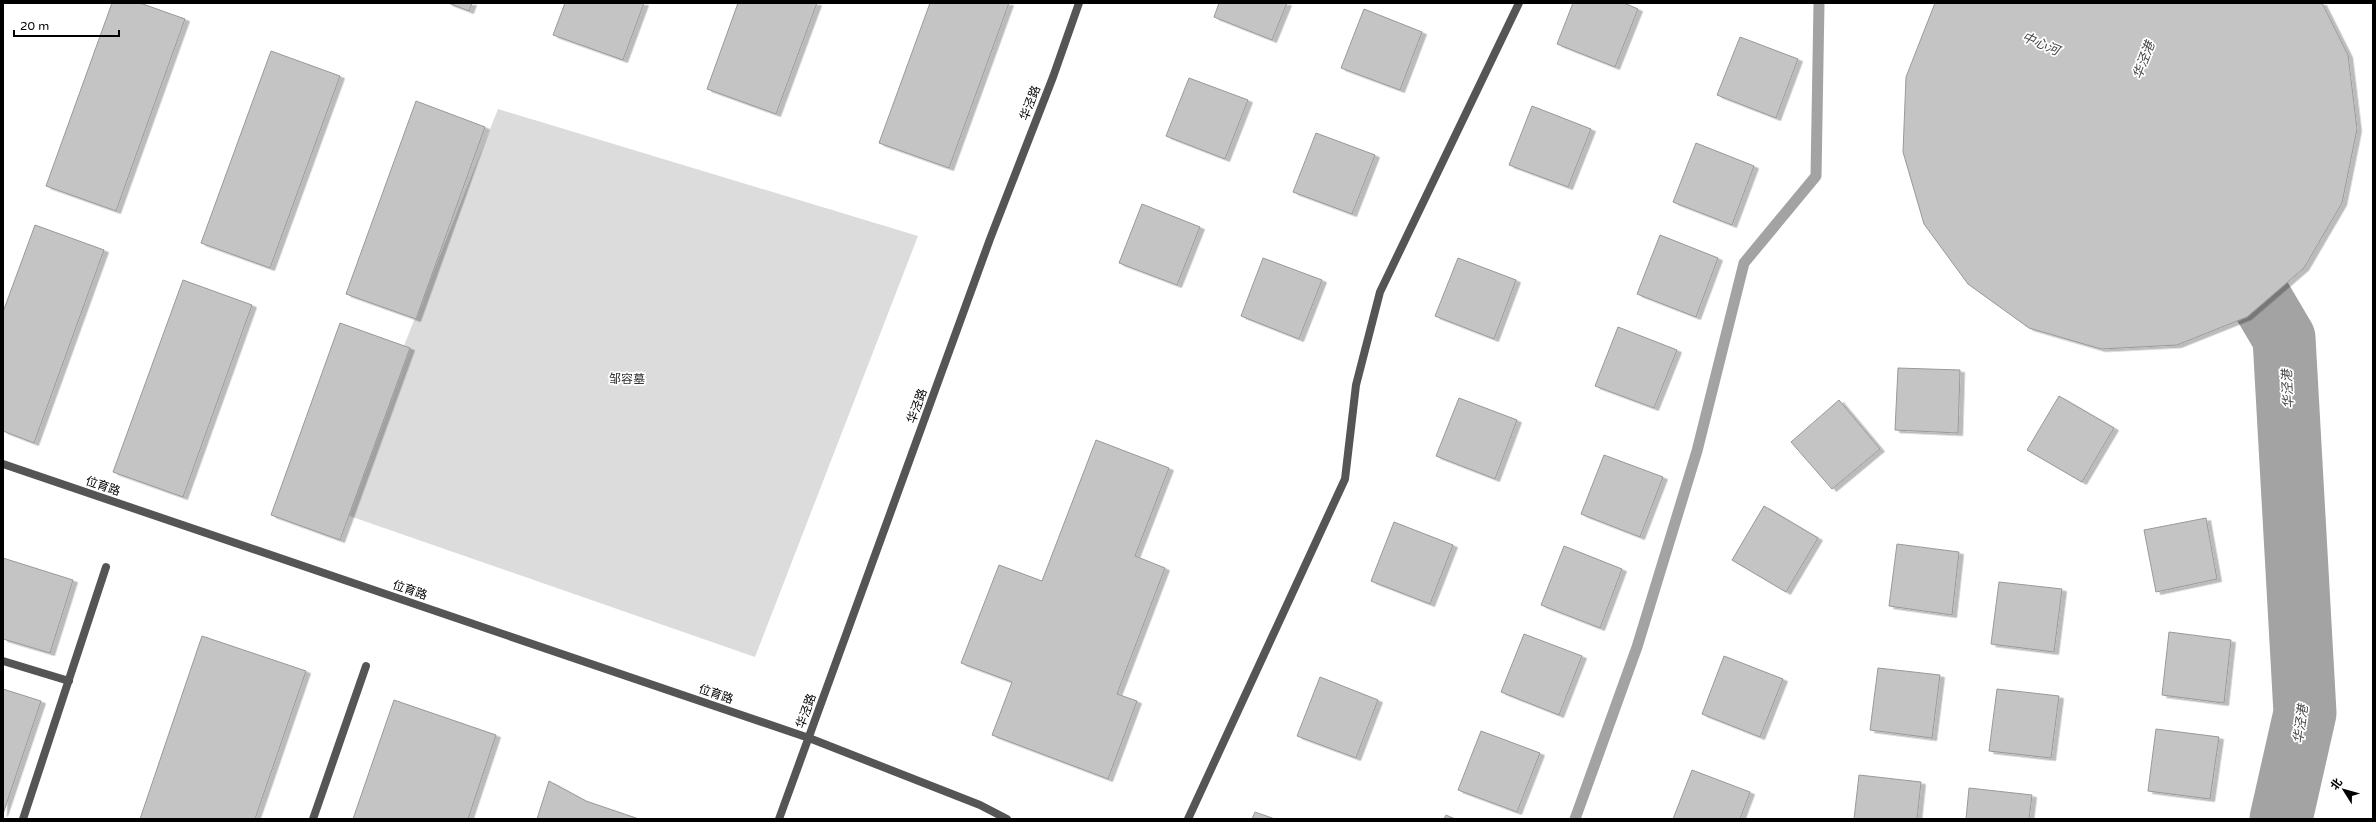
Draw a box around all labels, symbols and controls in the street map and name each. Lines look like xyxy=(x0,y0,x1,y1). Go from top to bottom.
scale bar xyxy=(14,12,119,38)
text: 20 m xyxy=(20,19,49,33)
water label: 中心河 xyxy=(2020,29,2064,60)
water label: 华泾港 xyxy=(2129,37,2159,81)
street label: 华泾路 xyxy=(1017,84,1043,122)
water label: 华泾港 xyxy=(2279,367,2297,409)
park label: 邹容墓 xyxy=(609,372,645,386)
street label: 华泾路 xyxy=(904,387,930,425)
street label: 位育路 xyxy=(84,474,122,498)
street label: 位育路 xyxy=(391,578,429,602)
street label: 位育路 xyxy=(697,682,735,706)
street label: 华泾路 xyxy=(793,692,819,730)
water label: 华泾港 xyxy=(2290,702,2312,745)
north arrow xyxy=(2324,770,2364,810)
text: 北 xyxy=(2328,776,2345,793)

